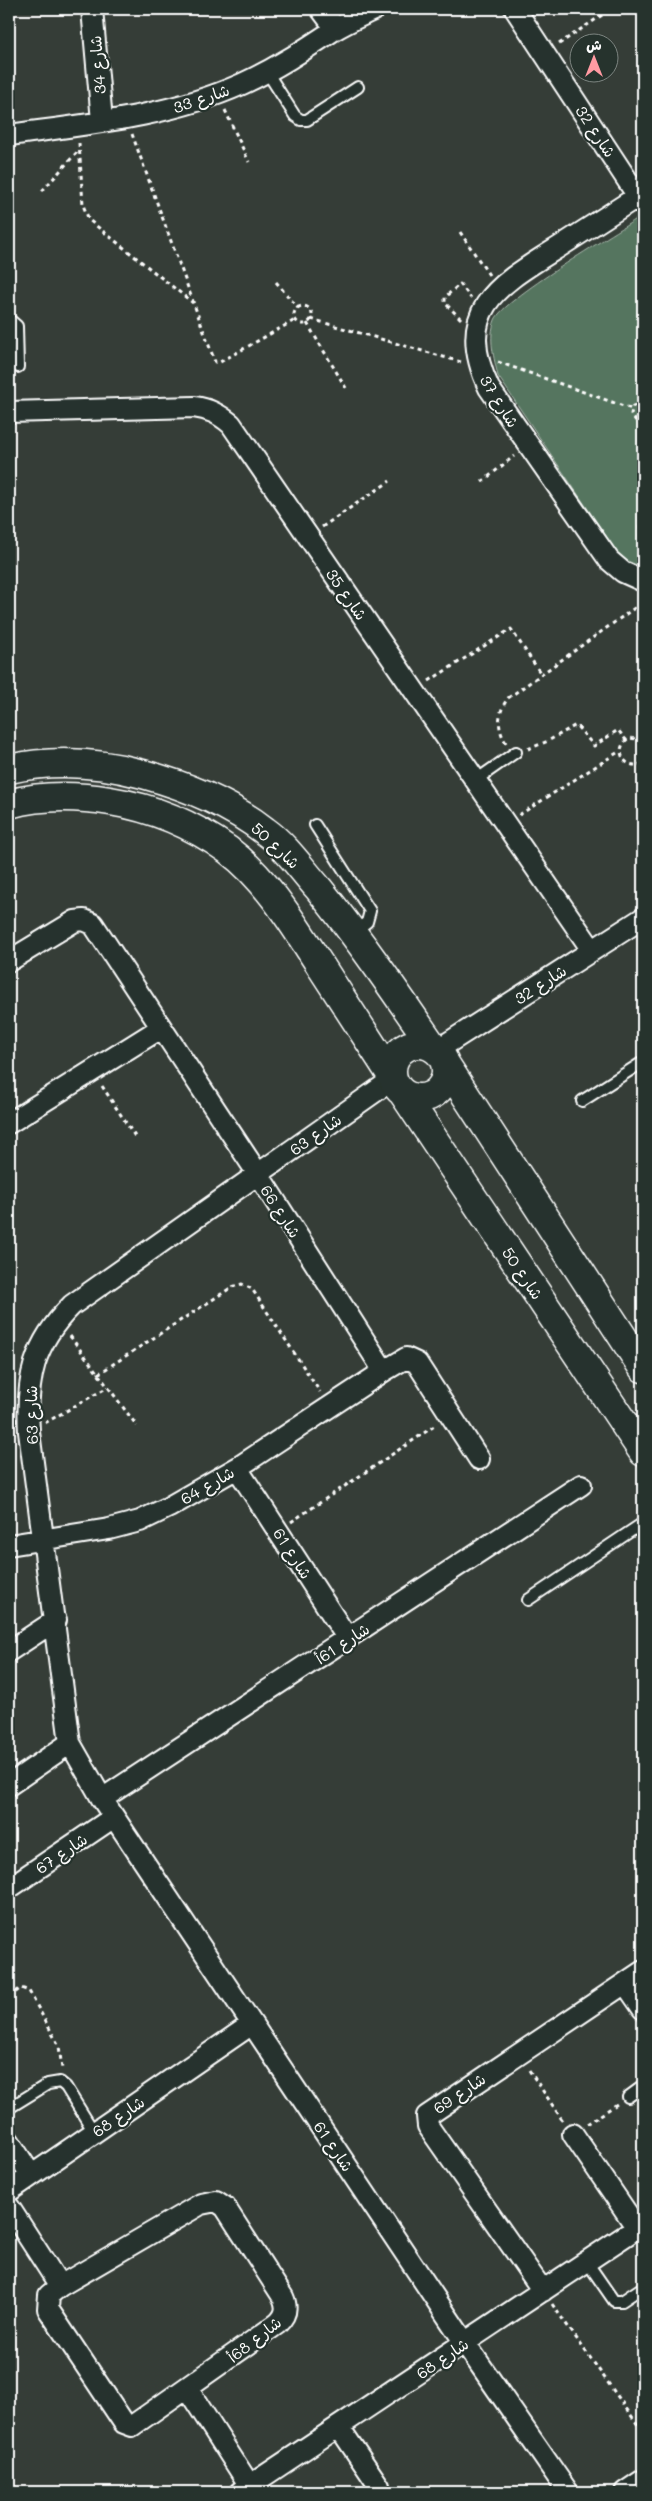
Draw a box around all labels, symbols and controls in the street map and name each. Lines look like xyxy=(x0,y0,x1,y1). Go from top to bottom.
north arrow xyxy=(570,32,620,82)
street label: شارع 34 xyxy=(84,35,112,95)
text: ش xyxy=(586,35,602,54)
street label: شارع 33 xyxy=(170,79,233,119)
street label: شارع 32 xyxy=(569,101,621,162)
street label: شارع 37 xyxy=(474,371,524,432)
street label: شارع 35 xyxy=(320,564,372,625)
street label: شارع 50 xyxy=(246,817,305,874)
street label: شارع 32 xyxy=(510,959,571,1010)
street label: شارع 63 xyxy=(285,1109,346,1161)
street label: شارع 66 xyxy=(254,1181,306,1243)
street label: شارع 50 xyxy=(496,1243,548,1304)
street label: شارع 63 xyxy=(20,1385,44,1445)
street label: شارع 64 xyxy=(176,1461,239,1511)
street label: شارع 61 xyxy=(267,1524,317,1584)
street label: شارع 61أ xyxy=(311,1618,374,1670)
street label: شارع 67 xyxy=(31,1828,92,1880)
street label: شارع 69 xyxy=(429,2068,490,2120)
street label: شارع 68 xyxy=(88,2091,149,2143)
street label: شارع 61 xyxy=(308,2117,359,2176)
street label: شارع 68أ xyxy=(223,2311,287,2368)
street label: شارع 68 xyxy=(412,2333,473,2385)

